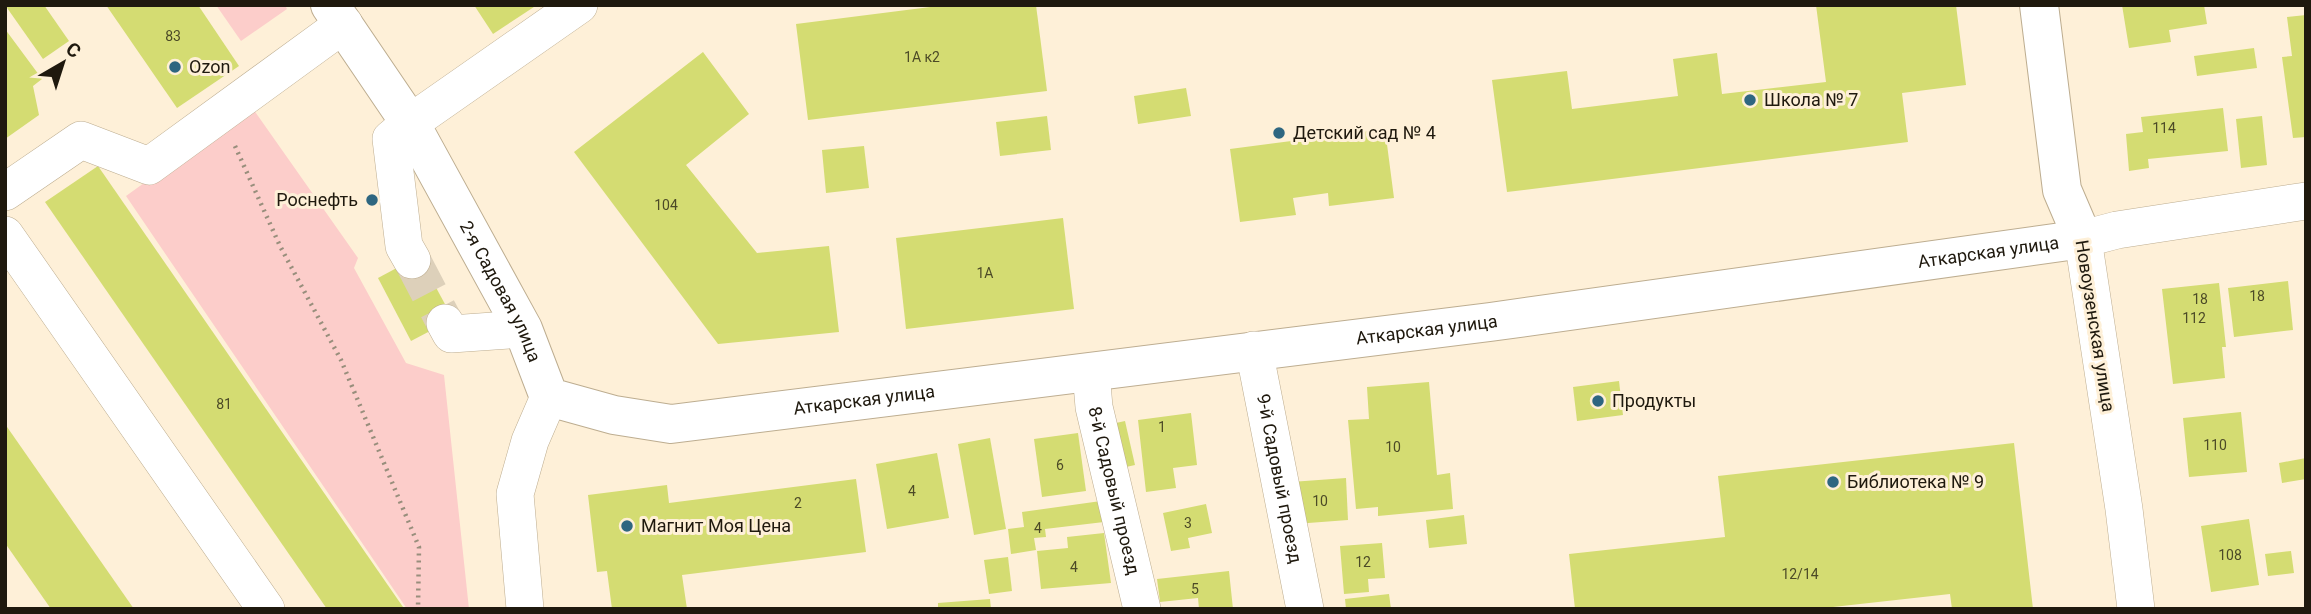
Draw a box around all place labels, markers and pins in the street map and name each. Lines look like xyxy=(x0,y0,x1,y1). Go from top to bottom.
place label: Ozon xyxy=(189,56,230,77)
marker: Ozon xyxy=(167,59,183,75)
place label: Школа № 7 xyxy=(1764,89,1858,110)
marker: Школа № 7 xyxy=(1742,92,1758,108)
place label: Детский сад № 4 xyxy=(1293,122,1436,143)
marker: Детский сад № 4 xyxy=(1271,125,1287,141)
place label: Роснефть xyxy=(276,189,358,210)
marker: Роснефть xyxy=(364,192,380,208)
place label: Продукты xyxy=(1612,390,1696,411)
marker: Продукты xyxy=(1590,393,1606,409)
place label: Библиотека № 9 xyxy=(1847,471,1984,492)
marker: Библиотека № 9 xyxy=(1825,474,1841,490)
place label: Магнит Моя Цена xyxy=(641,515,791,536)
marker: Магнит Моя Цена xyxy=(619,518,635,534)

